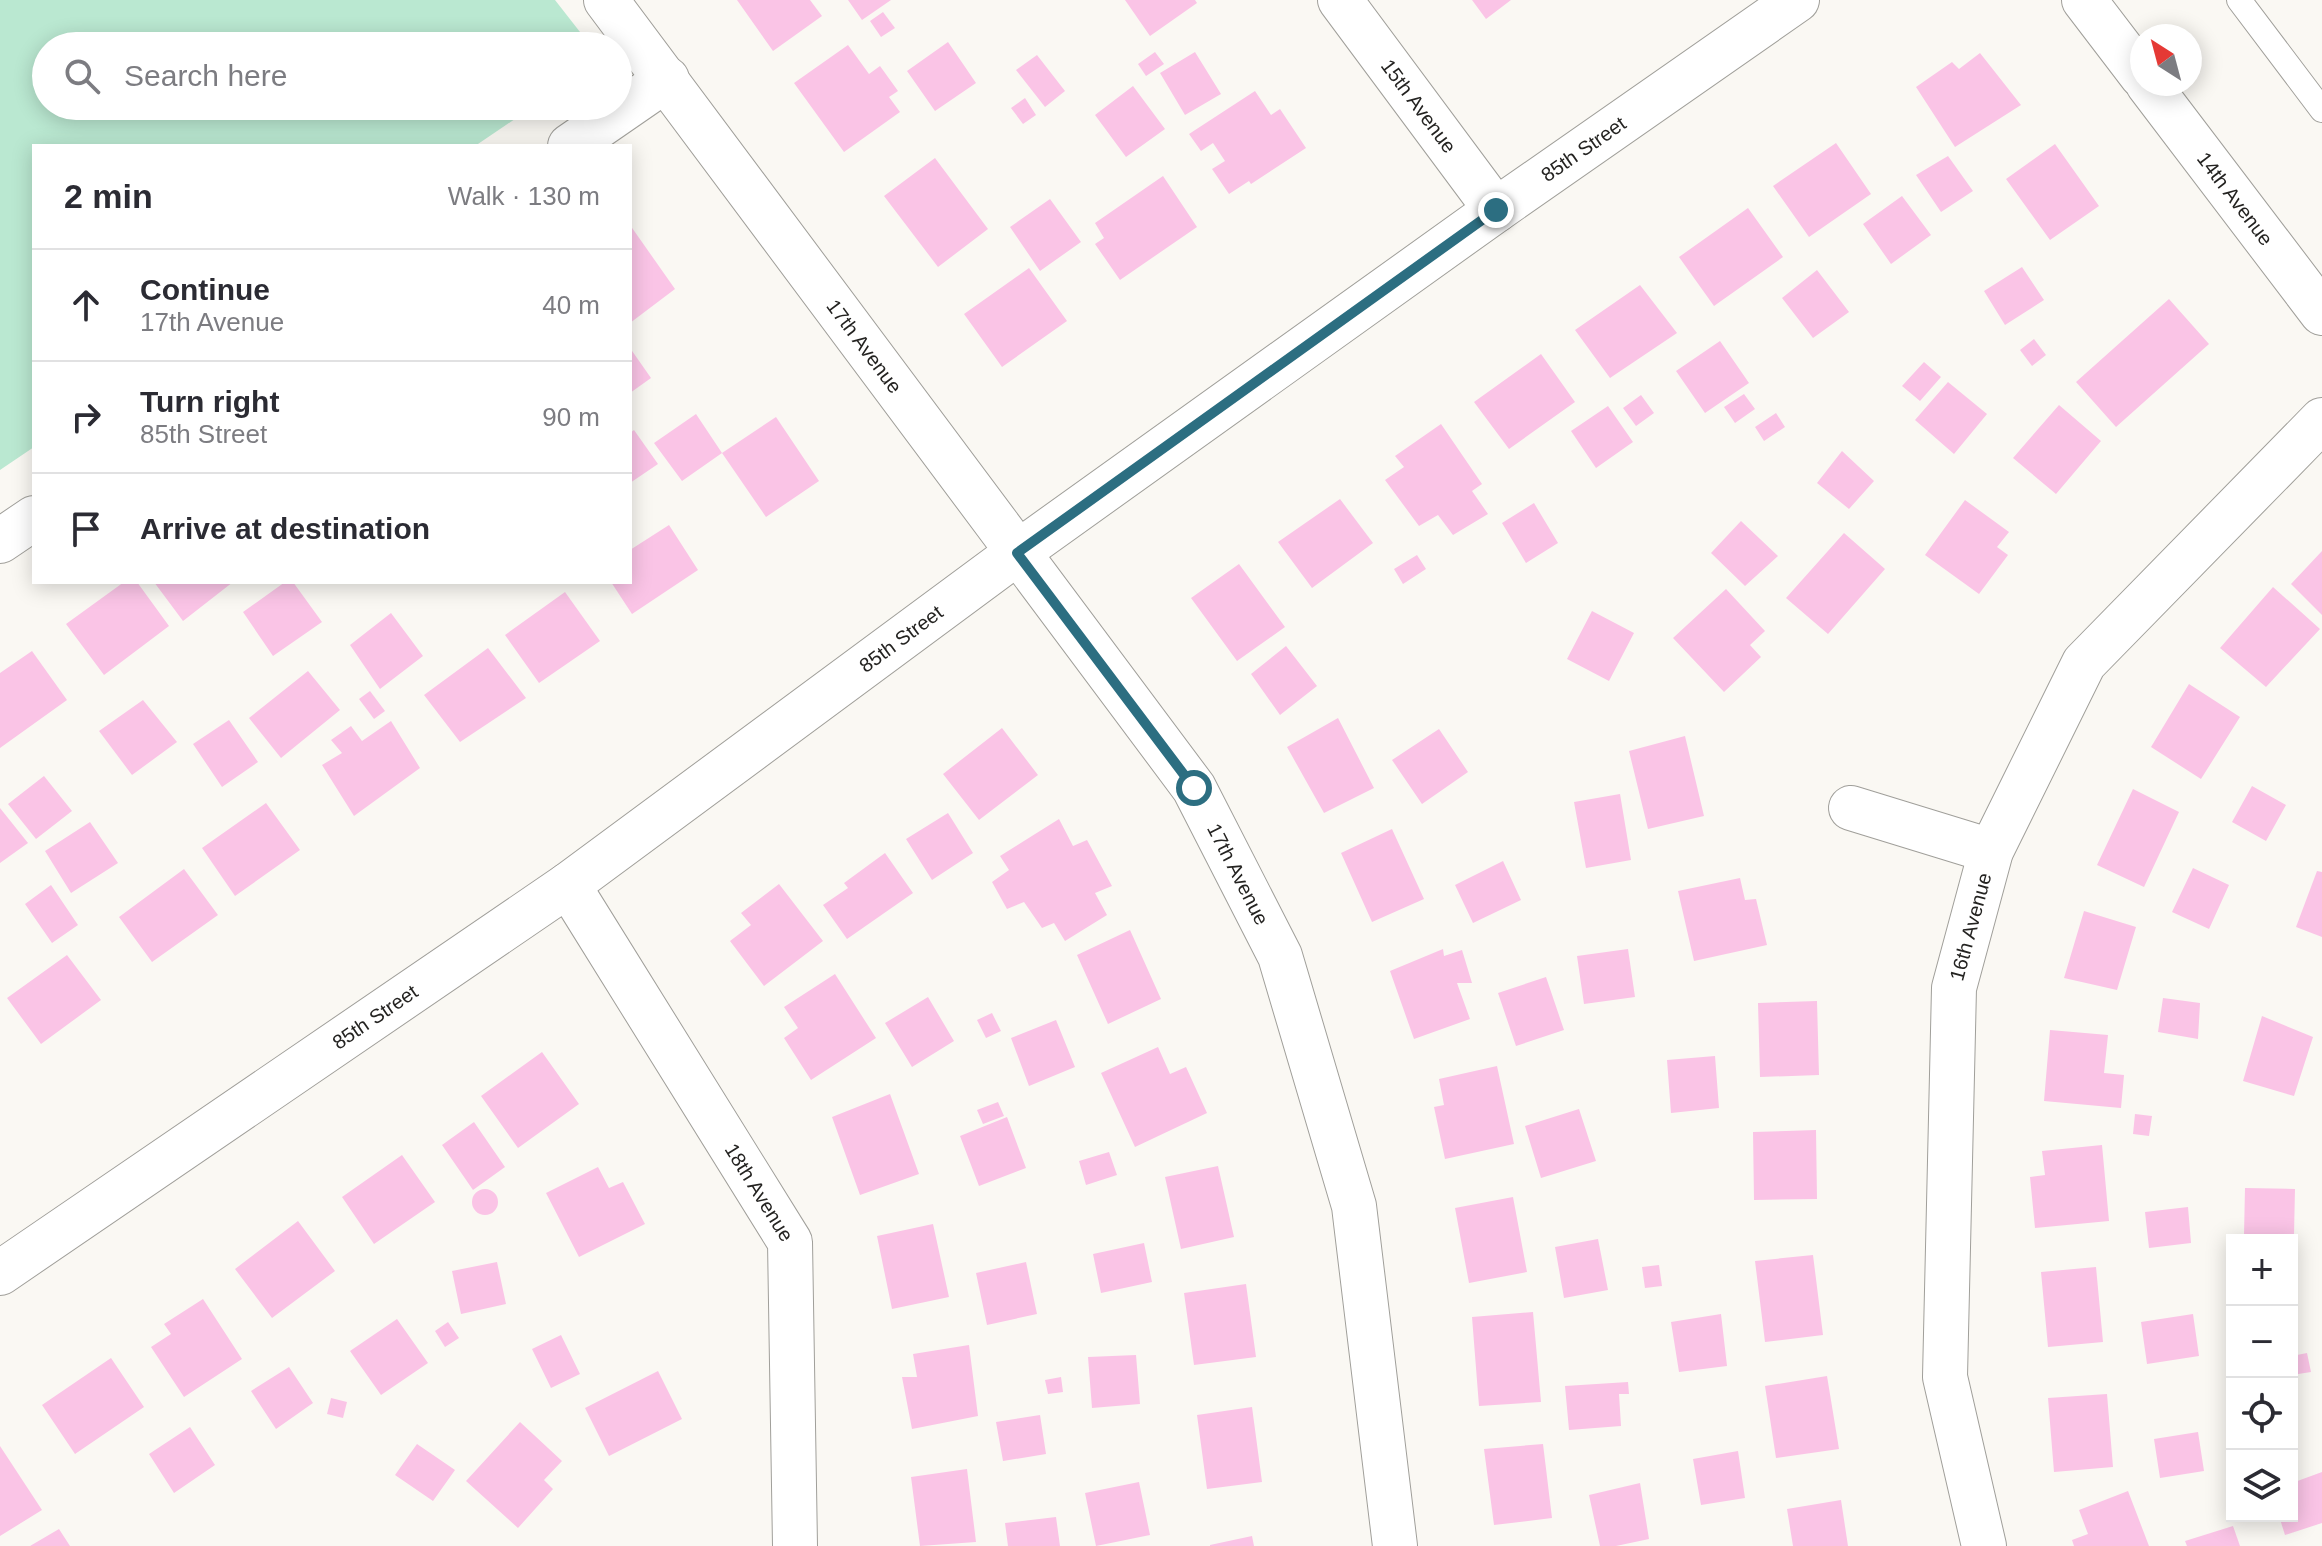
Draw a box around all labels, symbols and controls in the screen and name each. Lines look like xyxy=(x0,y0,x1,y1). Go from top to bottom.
north arrow xyxy=(2130,24,2202,96)
search box xyxy=(32,32,632,120)
icon: search xyxy=(60,54,104,98)
street label: 15th Avenue xyxy=(1377,55,1461,157)
text: Search here xyxy=(124,59,287,92)
street label: 85th Street xyxy=(1537,112,1630,186)
street label: 14th Avenue xyxy=(2193,148,2277,249)
text: 2 min xyxy=(64,177,153,215)
text: Walk · 130 m xyxy=(448,181,600,211)
route end xyxy=(1478,192,1514,228)
text: Continue xyxy=(140,273,270,306)
icon: ahead xyxy=(64,283,108,327)
text: 40 m xyxy=(542,290,600,320)
street label: 17th Avenue xyxy=(822,295,906,397)
text: 17th Avenue xyxy=(140,307,284,337)
text: Turn right xyxy=(140,385,279,418)
icon: right xyxy=(64,395,108,439)
text: 90 m xyxy=(542,402,600,432)
text: 85th Street xyxy=(140,419,267,449)
icon: arrive xyxy=(64,507,108,551)
text: Arrive at destination xyxy=(140,512,430,545)
street label: 85th Street xyxy=(855,601,947,677)
route start xyxy=(1176,770,1212,806)
street label: 17th Avenue xyxy=(1203,820,1273,929)
street label: 16th Avenue xyxy=(1945,870,1996,983)
street label: 85th Street xyxy=(328,980,422,1054)
street label: 18th Avenue xyxy=(721,1140,798,1245)
map controls xyxy=(2226,1234,2298,1522)
button: + xyxy=(2226,1234,2298,1306)
button: − xyxy=(2226,1306,2298,1378)
button: locate xyxy=(2226,1378,2298,1450)
button: layers xyxy=(2226,1450,2298,1522)

